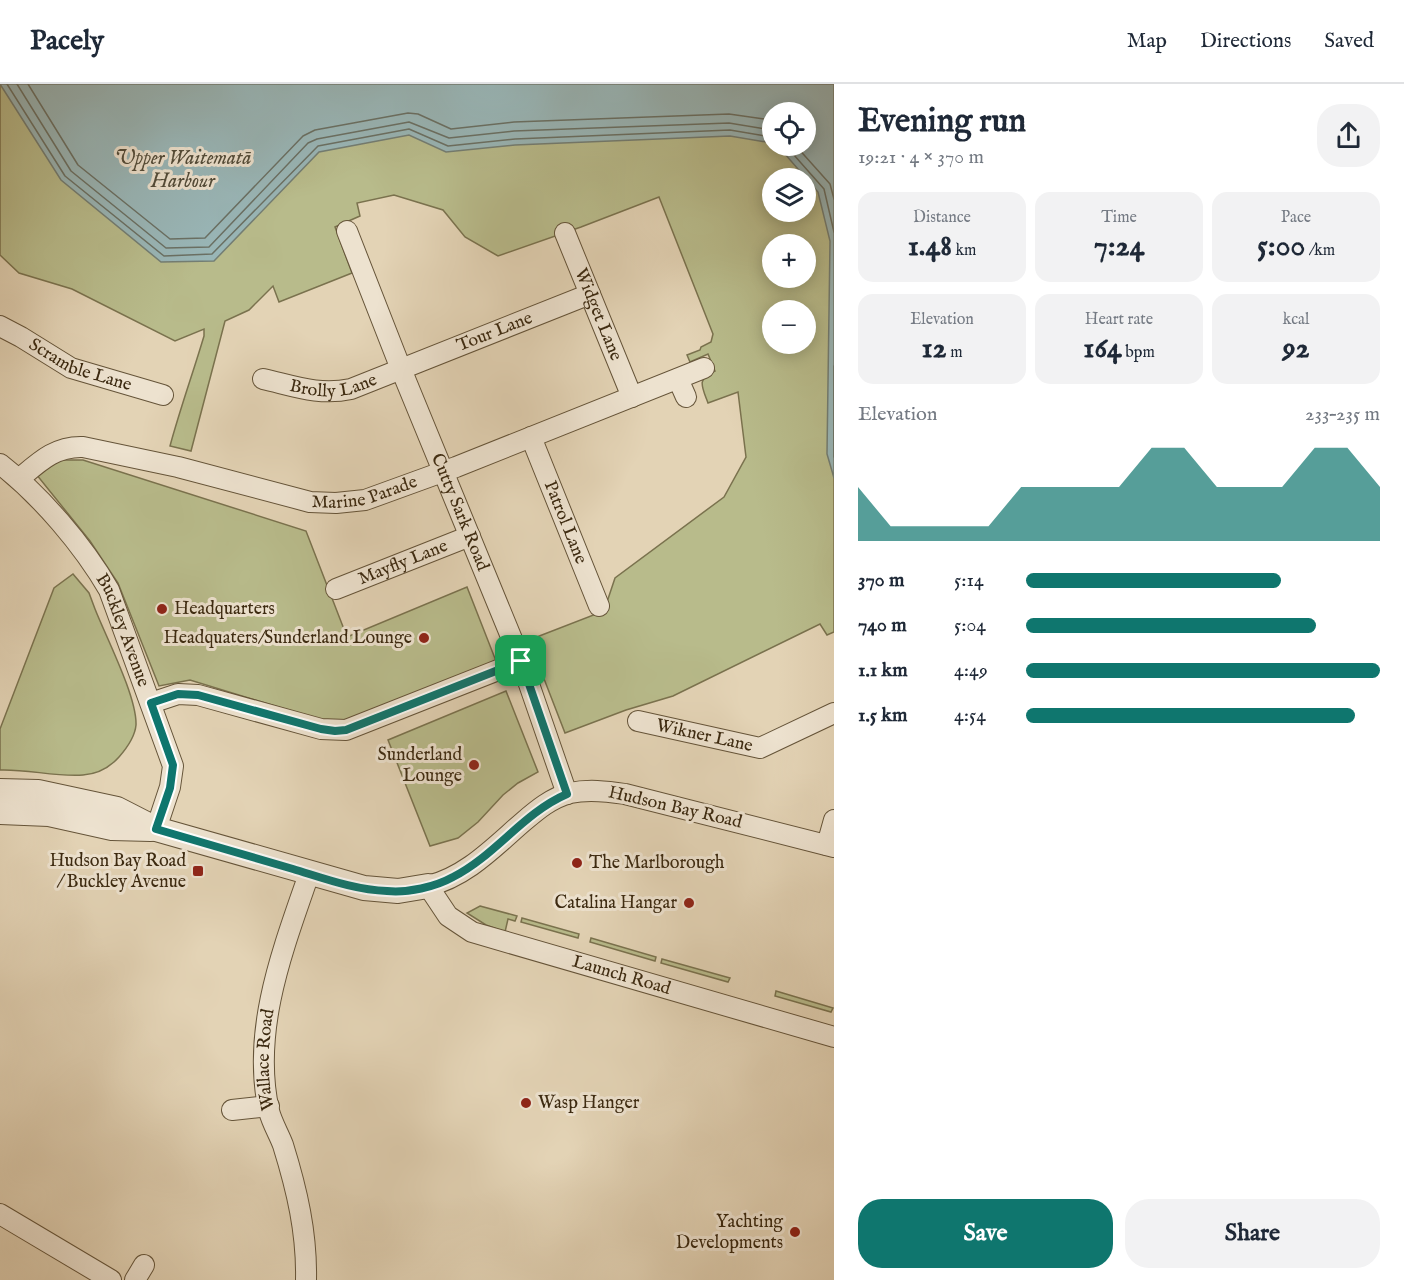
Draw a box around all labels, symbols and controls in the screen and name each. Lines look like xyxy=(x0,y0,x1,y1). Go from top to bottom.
text: Pacely xyxy=(30,24,104,59)
text: Map xyxy=(1127,28,1167,55)
text: Directions xyxy=(1200,28,1291,55)
text: Saved xyxy=(1324,28,1374,55)
text: Evening run xyxy=(858,101,1026,143)
map controls xyxy=(762,102,816,354)
button: locate xyxy=(762,102,816,156)
button: share xyxy=(1317,104,1380,167)
text: 19:21 · 4 × 370 m xyxy=(858,145,984,170)
water label: Upper Waitematā Harbour xyxy=(115,146,251,194)
button: layers xyxy=(762,168,816,222)
text: Distance xyxy=(913,208,971,228)
text: Time xyxy=(1101,208,1137,228)
text: Pace xyxy=(1281,208,1311,228)
text: 1.48 xyxy=(908,228,952,266)
text: 7:24 xyxy=(1094,228,1144,266)
text: 5:00 xyxy=(1257,228,1305,266)
button: + xyxy=(762,234,816,288)
text: km xyxy=(952,241,976,261)
text: /km xyxy=(1305,241,1335,261)
street label: Widget Lane xyxy=(569,265,627,364)
button: − xyxy=(762,300,816,354)
street label: Tour Lane xyxy=(453,307,536,357)
text: Elevation xyxy=(910,310,974,330)
text: Heart rate xyxy=(1085,310,1153,330)
text: kcal xyxy=(1283,310,1309,330)
text: 12 xyxy=(921,330,947,368)
text: 164 xyxy=(1083,330,1122,368)
text: 92 xyxy=(1282,330,1310,368)
street label: Scramble Lane xyxy=(24,333,134,397)
text: m xyxy=(947,343,963,363)
text: bpm xyxy=(1122,343,1155,363)
street label: Brolly Lane xyxy=(287,368,380,403)
text: Elevation xyxy=(858,402,937,427)
text: 233–235 m xyxy=(1305,402,1380,427)
street label: Cutty Sark Road xyxy=(425,450,494,575)
street label: Marine Parade xyxy=(311,471,420,515)
street label: Patrol Lane xyxy=(538,477,592,567)
street label: Mayfly Lane xyxy=(355,534,451,591)
text: 370 m xyxy=(858,568,904,593)
text: 5:14 xyxy=(954,568,984,593)
street label: Buckley Avenue xyxy=(90,569,155,690)
place label: Headquarters xyxy=(174,598,275,621)
marker: Headquarters xyxy=(155,602,169,616)
text: 740 m xyxy=(858,613,907,638)
text: 5:04 xyxy=(954,613,986,638)
place label: Headquaters/Sunderland Lounge xyxy=(164,627,412,650)
marker: Headquaters/Sunderland Lounge xyxy=(417,631,431,645)
pin xyxy=(495,635,546,686)
icon: arrive xyxy=(504,644,537,677)
text: 1.1 km xyxy=(858,658,908,683)
text: 4:49 xyxy=(954,658,988,683)
text: 1.5 km xyxy=(858,703,908,728)
text: 4:54 xyxy=(954,703,986,728)
street label: Wikner Lane xyxy=(654,714,755,758)
place label: Sunderland Lounge xyxy=(377,744,462,788)
marker: Sunderland Lounge xyxy=(467,758,481,772)
street label: Hudson Bay Road xyxy=(606,781,745,835)
place label: Hudson Bay Road / Buckley Avenue xyxy=(49,850,186,894)
place label: The Marlborough xyxy=(589,852,725,875)
marker: The Marlborough xyxy=(570,856,584,870)
marker: Hudson Bay Road / Buckley Avenue xyxy=(191,864,205,878)
place label: Catalina Hangar xyxy=(554,892,677,915)
marker: Catalina Hangar xyxy=(682,896,696,910)
street label: Launch Road xyxy=(570,950,674,1001)
street label: Wallace Road xyxy=(252,1007,280,1112)
place label: Wasp Hanger xyxy=(538,1092,640,1115)
marker: Wasp Hanger xyxy=(519,1096,533,1110)
button: Save xyxy=(858,1199,1113,1268)
button: Share xyxy=(1125,1199,1380,1268)
place label: Yachting Developments xyxy=(676,1211,783,1255)
marker: Yachting Developments xyxy=(788,1225,802,1239)

